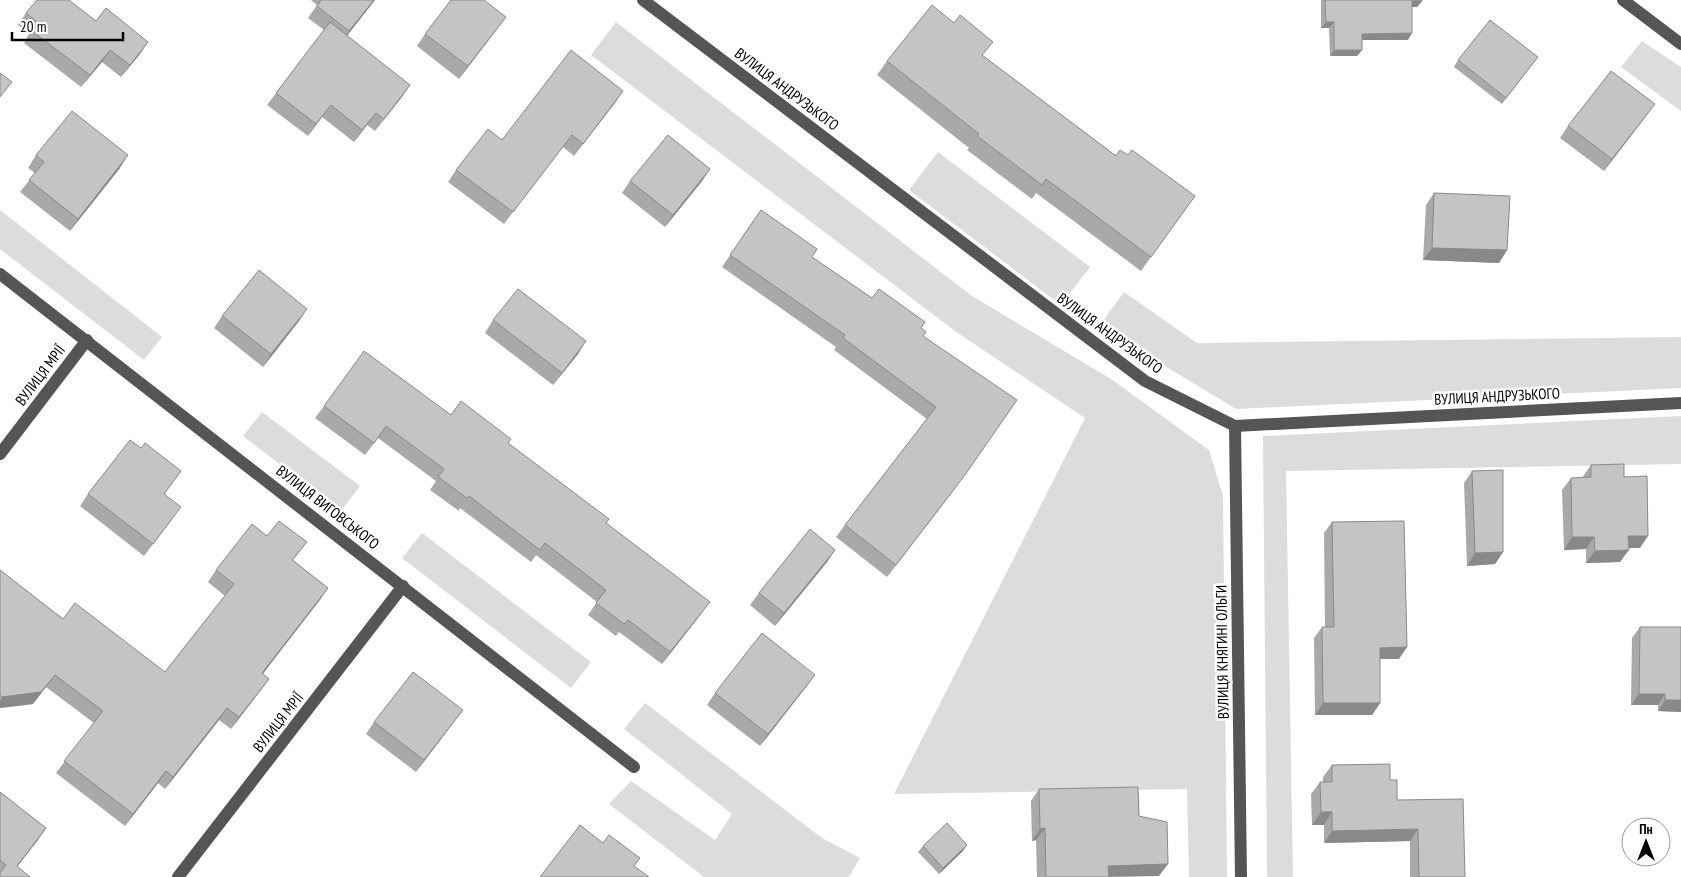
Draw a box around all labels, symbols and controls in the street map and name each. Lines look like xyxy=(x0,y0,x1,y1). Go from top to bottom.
scale bar xyxy=(12,10,124,42)
text: 20 m xyxy=(20,17,46,36)
street label: ВУЛИЦЯ АНДРУЗЬКОГО xyxy=(731,44,843,134)
street label: ВУЛИЦЯ АНДРУЗЬКОГО xyxy=(1054,288,1166,378)
street label: ВУЛИЦЯ МРІЇ xyxy=(11,341,69,409)
street label: ВУЛИЦЯ АНДРУЗЬКОГО xyxy=(1434,383,1560,409)
street label: ВУЛИЦЯ ВИГОВСЬКОГО xyxy=(273,461,383,553)
street label: ВУЛИЦЯ КНЯГИНІ ОЛЬГИ xyxy=(1211,585,1233,719)
street label: ВУЛИЦЯ МРІЇ xyxy=(249,688,308,756)
north arrow xyxy=(1621,817,1671,867)
text: Пн xyxy=(1639,820,1653,838)

